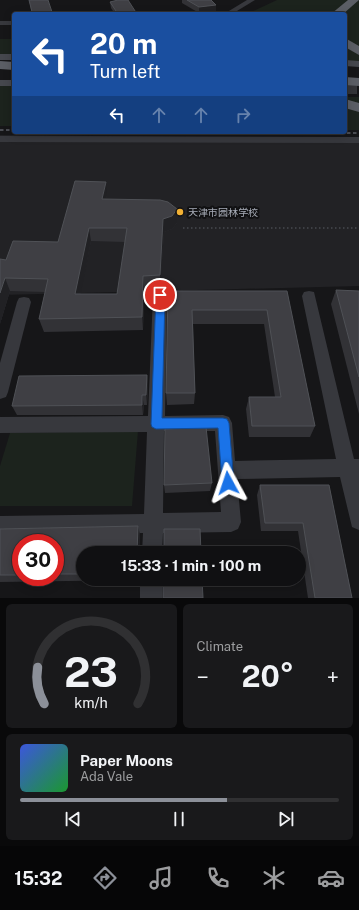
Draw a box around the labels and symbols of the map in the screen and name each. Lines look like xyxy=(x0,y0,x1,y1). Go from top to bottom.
place label: 天津市园林学校 xyxy=(188,206,258,218)
marker: 天津市园林学校 xyxy=(175,207,185,217)
pin xyxy=(143,278,177,312)
position arrow xyxy=(207,462,249,504)
speed limit sign: 30 xyxy=(12,534,64,586)

